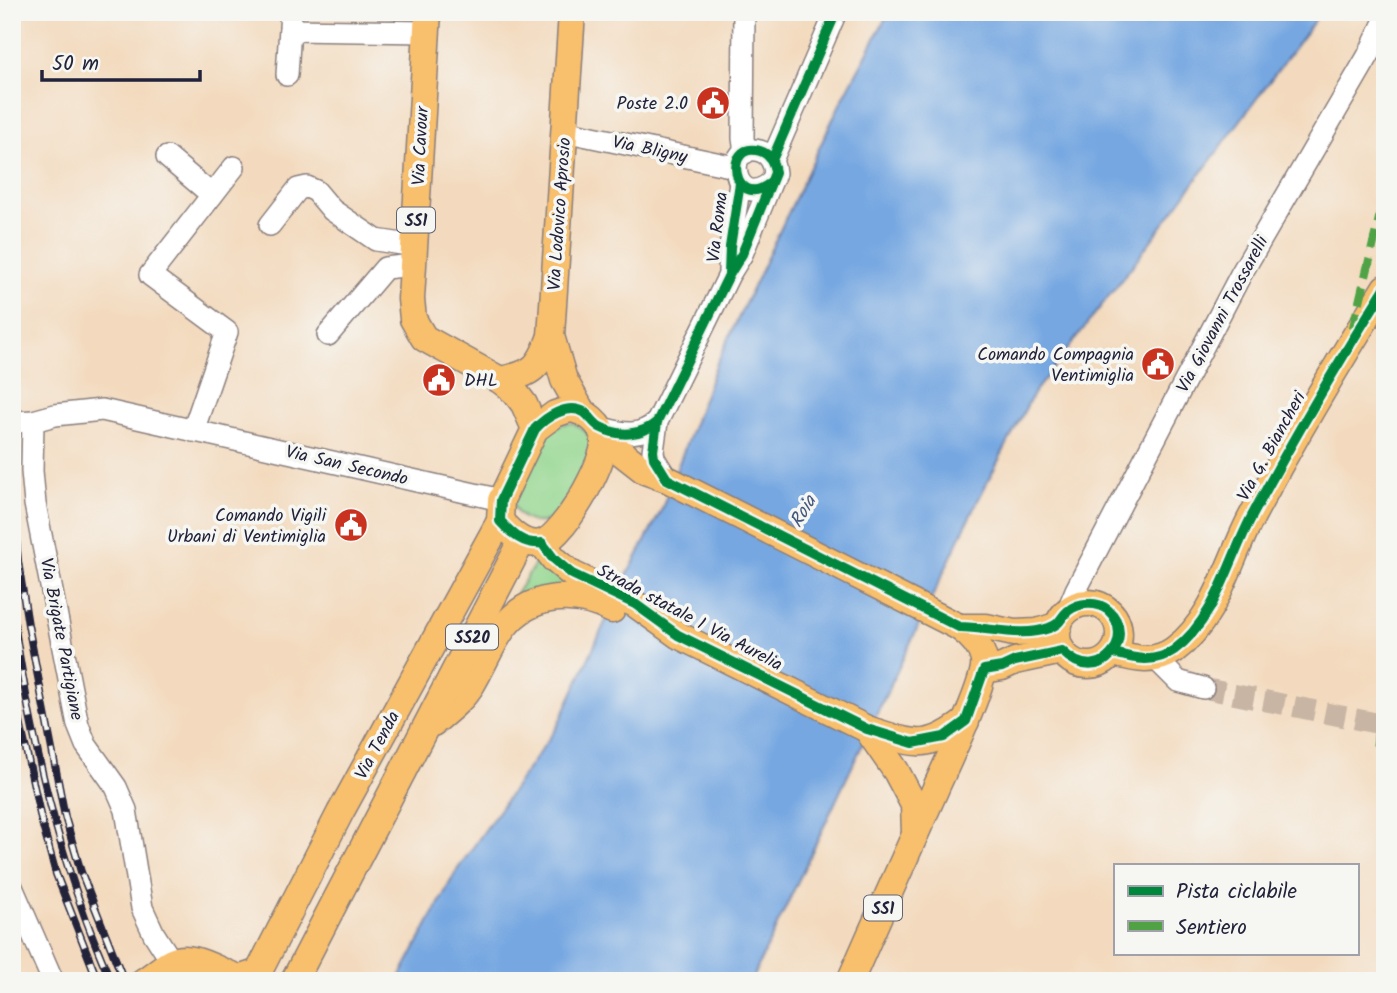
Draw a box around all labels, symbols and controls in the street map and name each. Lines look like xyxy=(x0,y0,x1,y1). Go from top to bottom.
scale bar xyxy=(42,38,200,82)
text: 50 m xyxy=(52,48,99,81)
public building icon: Poste 2.0 xyxy=(694,84,732,122)
place label: Poste 2.0 xyxy=(616,90,688,119)
street label: Via Cavour xyxy=(405,105,438,186)
street label: Via Bligny xyxy=(609,128,691,173)
street label: Via Lodovico Aprosio xyxy=(541,136,580,292)
street label: Via Roma xyxy=(700,190,737,264)
road number: SS1 xyxy=(397,208,435,232)
street label: Via Giovanni Trossarelli xyxy=(1170,230,1277,398)
place label: Comando Compagnia Ventimiglia xyxy=(977,341,1134,391)
public building icon: Comando Compagnia Ventimiglia xyxy=(1139,345,1177,383)
public building icon: DHL xyxy=(420,361,458,399)
place label: DHL xyxy=(464,367,498,396)
street label: Via G. Biancheri xyxy=(1230,386,1315,507)
street label: Via San Secondo xyxy=(283,438,411,495)
water label: Roia xyxy=(782,489,826,534)
place label: Comando Vigili Urbani di Ventimiglia xyxy=(167,502,327,552)
public building icon: Comando Vigili Urbani di Ventimiglia xyxy=(332,506,370,544)
street label: Via Brigate Partigiane xyxy=(31,556,90,723)
street label: Strada statale 1 Via Aurelia xyxy=(591,557,787,680)
road number: SS20 xyxy=(446,624,498,650)
street label: Via Tenda xyxy=(348,706,409,785)
legend xyxy=(1114,864,1358,954)
text: Pista ciclabile xyxy=(1176,876,1298,909)
road number: SS1 xyxy=(864,896,902,920)
text: Sentiero xyxy=(1176,912,1247,945)

